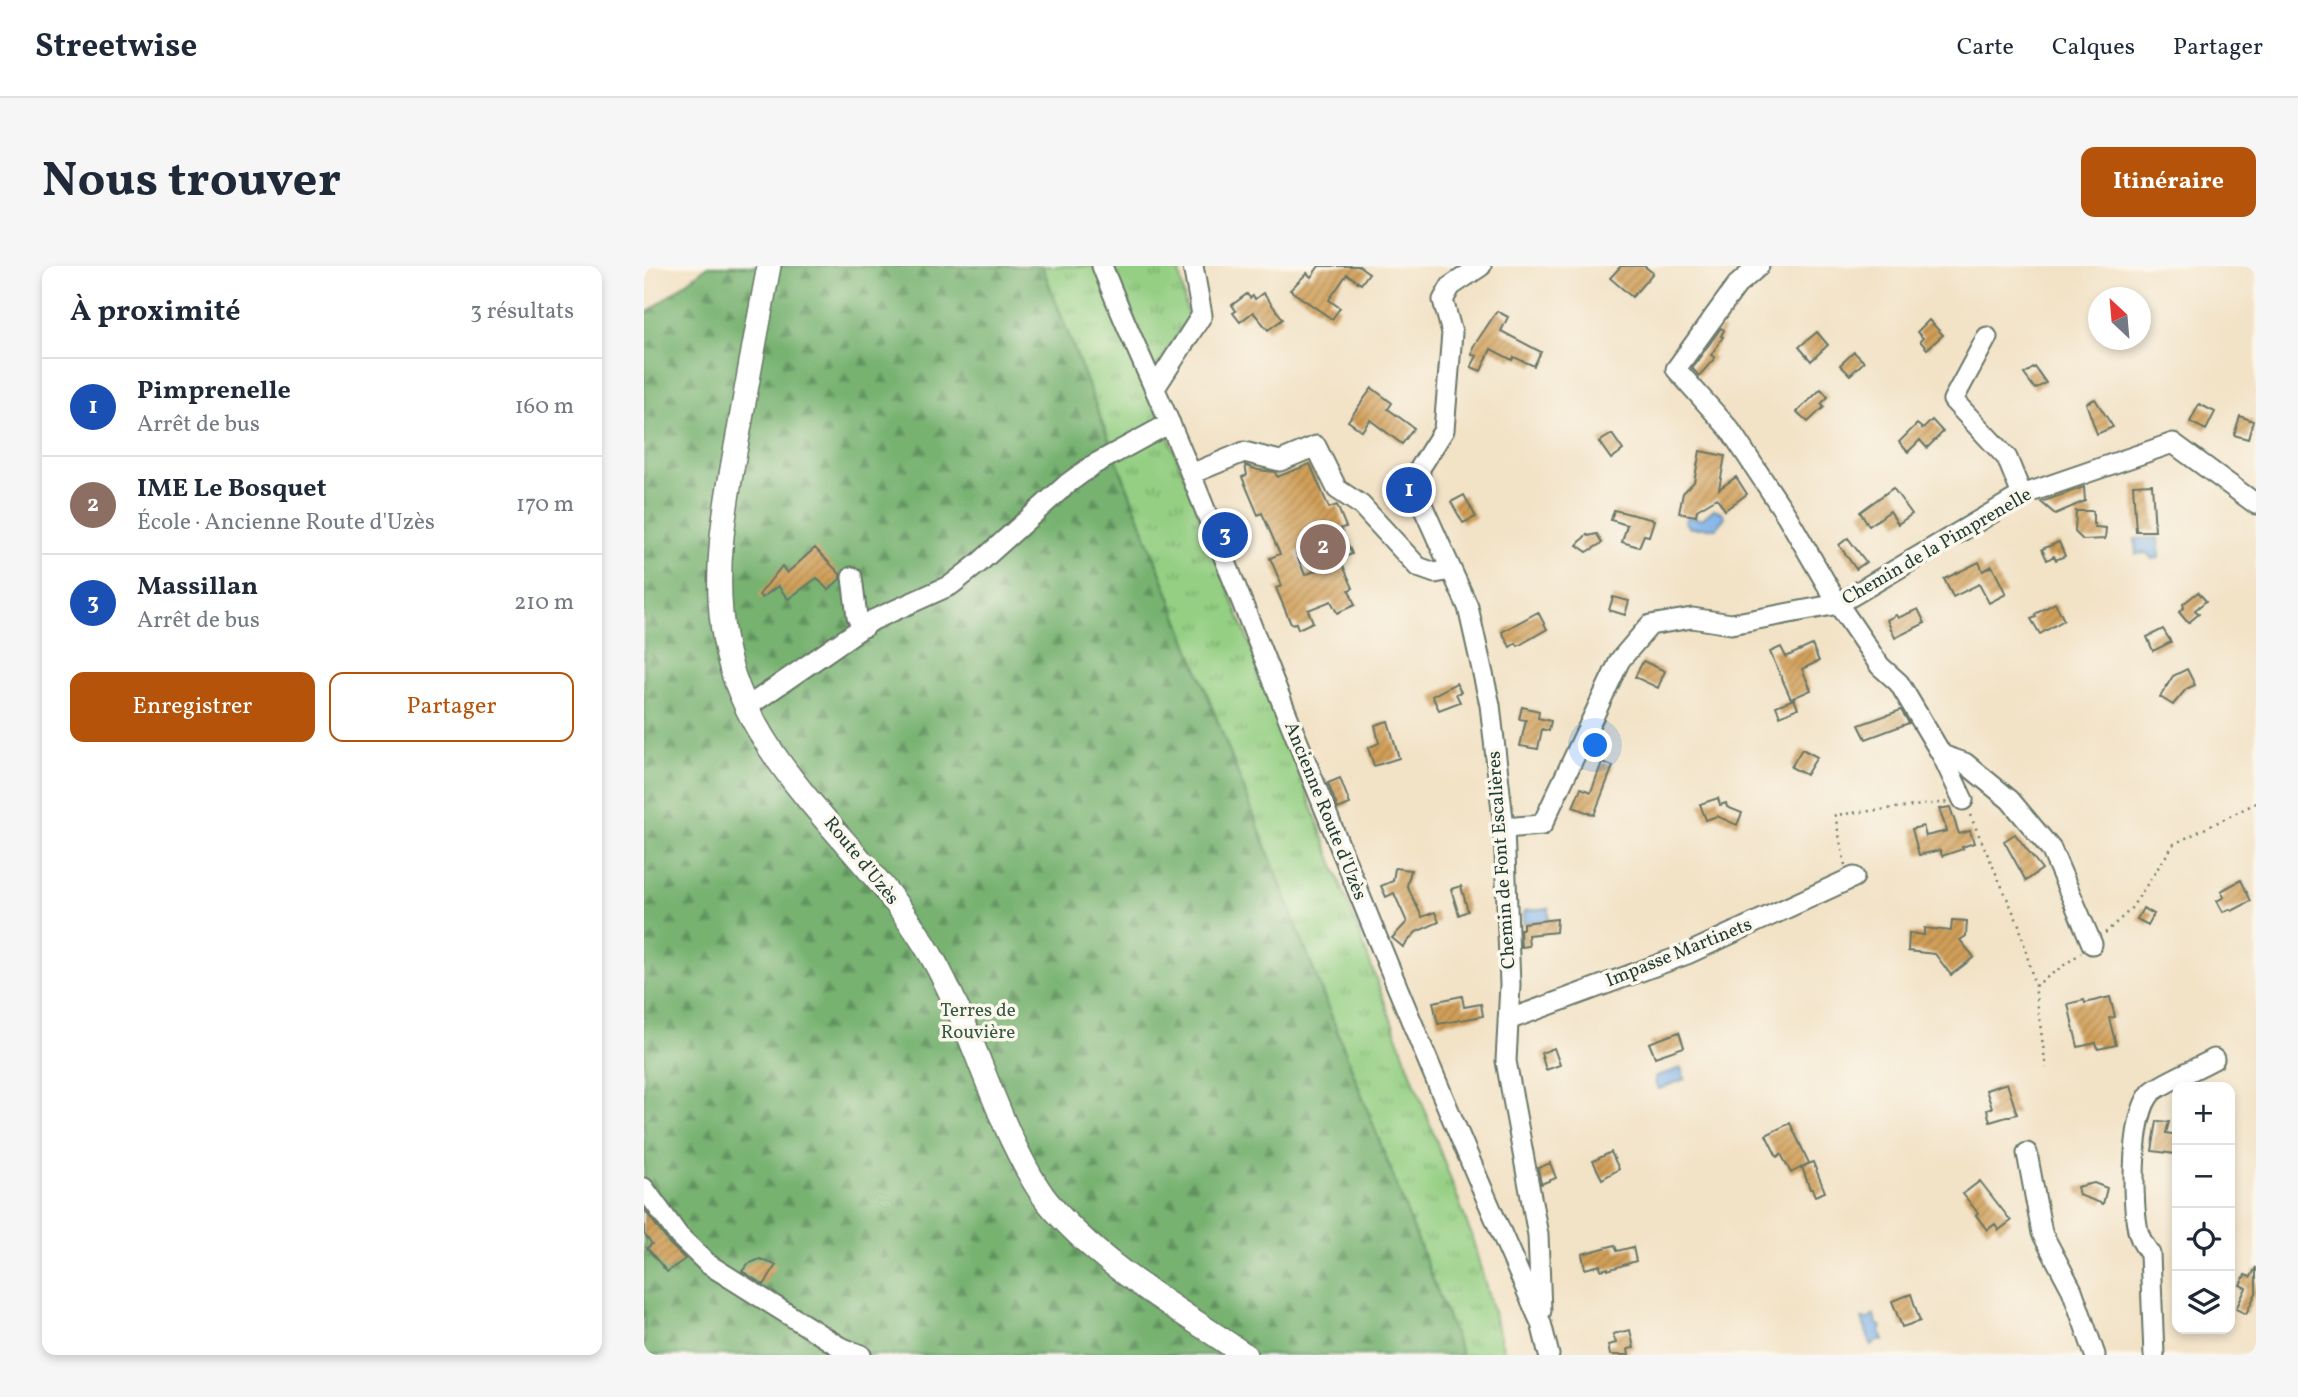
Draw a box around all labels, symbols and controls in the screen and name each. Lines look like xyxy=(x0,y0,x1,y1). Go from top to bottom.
text: Streetwise xyxy=(35,25,197,71)
text: Carte xyxy=(1957,31,2014,65)
text: Calques xyxy=(2052,31,2135,65)
text: Partager xyxy=(2173,31,2263,65)
button: Itinéraire xyxy=(2081,147,2256,217)
text: Nous trouver xyxy=(42,148,341,217)
north arrow xyxy=(2088,287,2151,350)
text: À proximité xyxy=(70,291,241,333)
text: 3 résultats xyxy=(470,296,574,328)
text: Pimprenelle xyxy=(137,373,291,409)
text: 1 xyxy=(88,391,98,423)
text: 160 m xyxy=(515,391,574,423)
text: Arrêt de bus xyxy=(137,409,260,441)
pin: 1 xyxy=(1386,464,1432,516)
text: IME Le Bosquet xyxy=(137,471,326,507)
street label: Chemin de la Pimprenelle xyxy=(1837,482,2037,612)
text: 2 xyxy=(87,489,99,521)
text: 170 m xyxy=(516,489,574,521)
text: École · Ancienne Route d'Uzès xyxy=(137,507,435,539)
pin: 3 xyxy=(1202,509,1248,561)
pin: 2 xyxy=(1300,521,1346,573)
text: Massillan xyxy=(137,569,258,605)
text: 3 xyxy=(87,587,99,619)
text: 210 m xyxy=(514,587,574,619)
text: Arrêt de bus xyxy=(137,605,260,637)
button: Enregistrer xyxy=(70,672,315,742)
button: Partager xyxy=(329,672,574,742)
street label: Ancienne Route d'Uzès xyxy=(1277,718,1373,904)
your location xyxy=(1578,728,1612,762)
street label: Chemin de Font Escalières xyxy=(1481,750,1523,970)
street label: Route d'Uzès xyxy=(817,811,905,911)
street label: Impasse Martinets xyxy=(1602,912,1756,994)
park label: Terres de Rouvière xyxy=(940,998,1016,1046)
map controls xyxy=(2172,1082,2235,1334)
button: + xyxy=(2172,1082,2235,1145)
button: − xyxy=(2172,1145,2235,1208)
button: locate xyxy=(2172,1208,2235,1271)
button: layers xyxy=(2172,1271,2235,1334)

